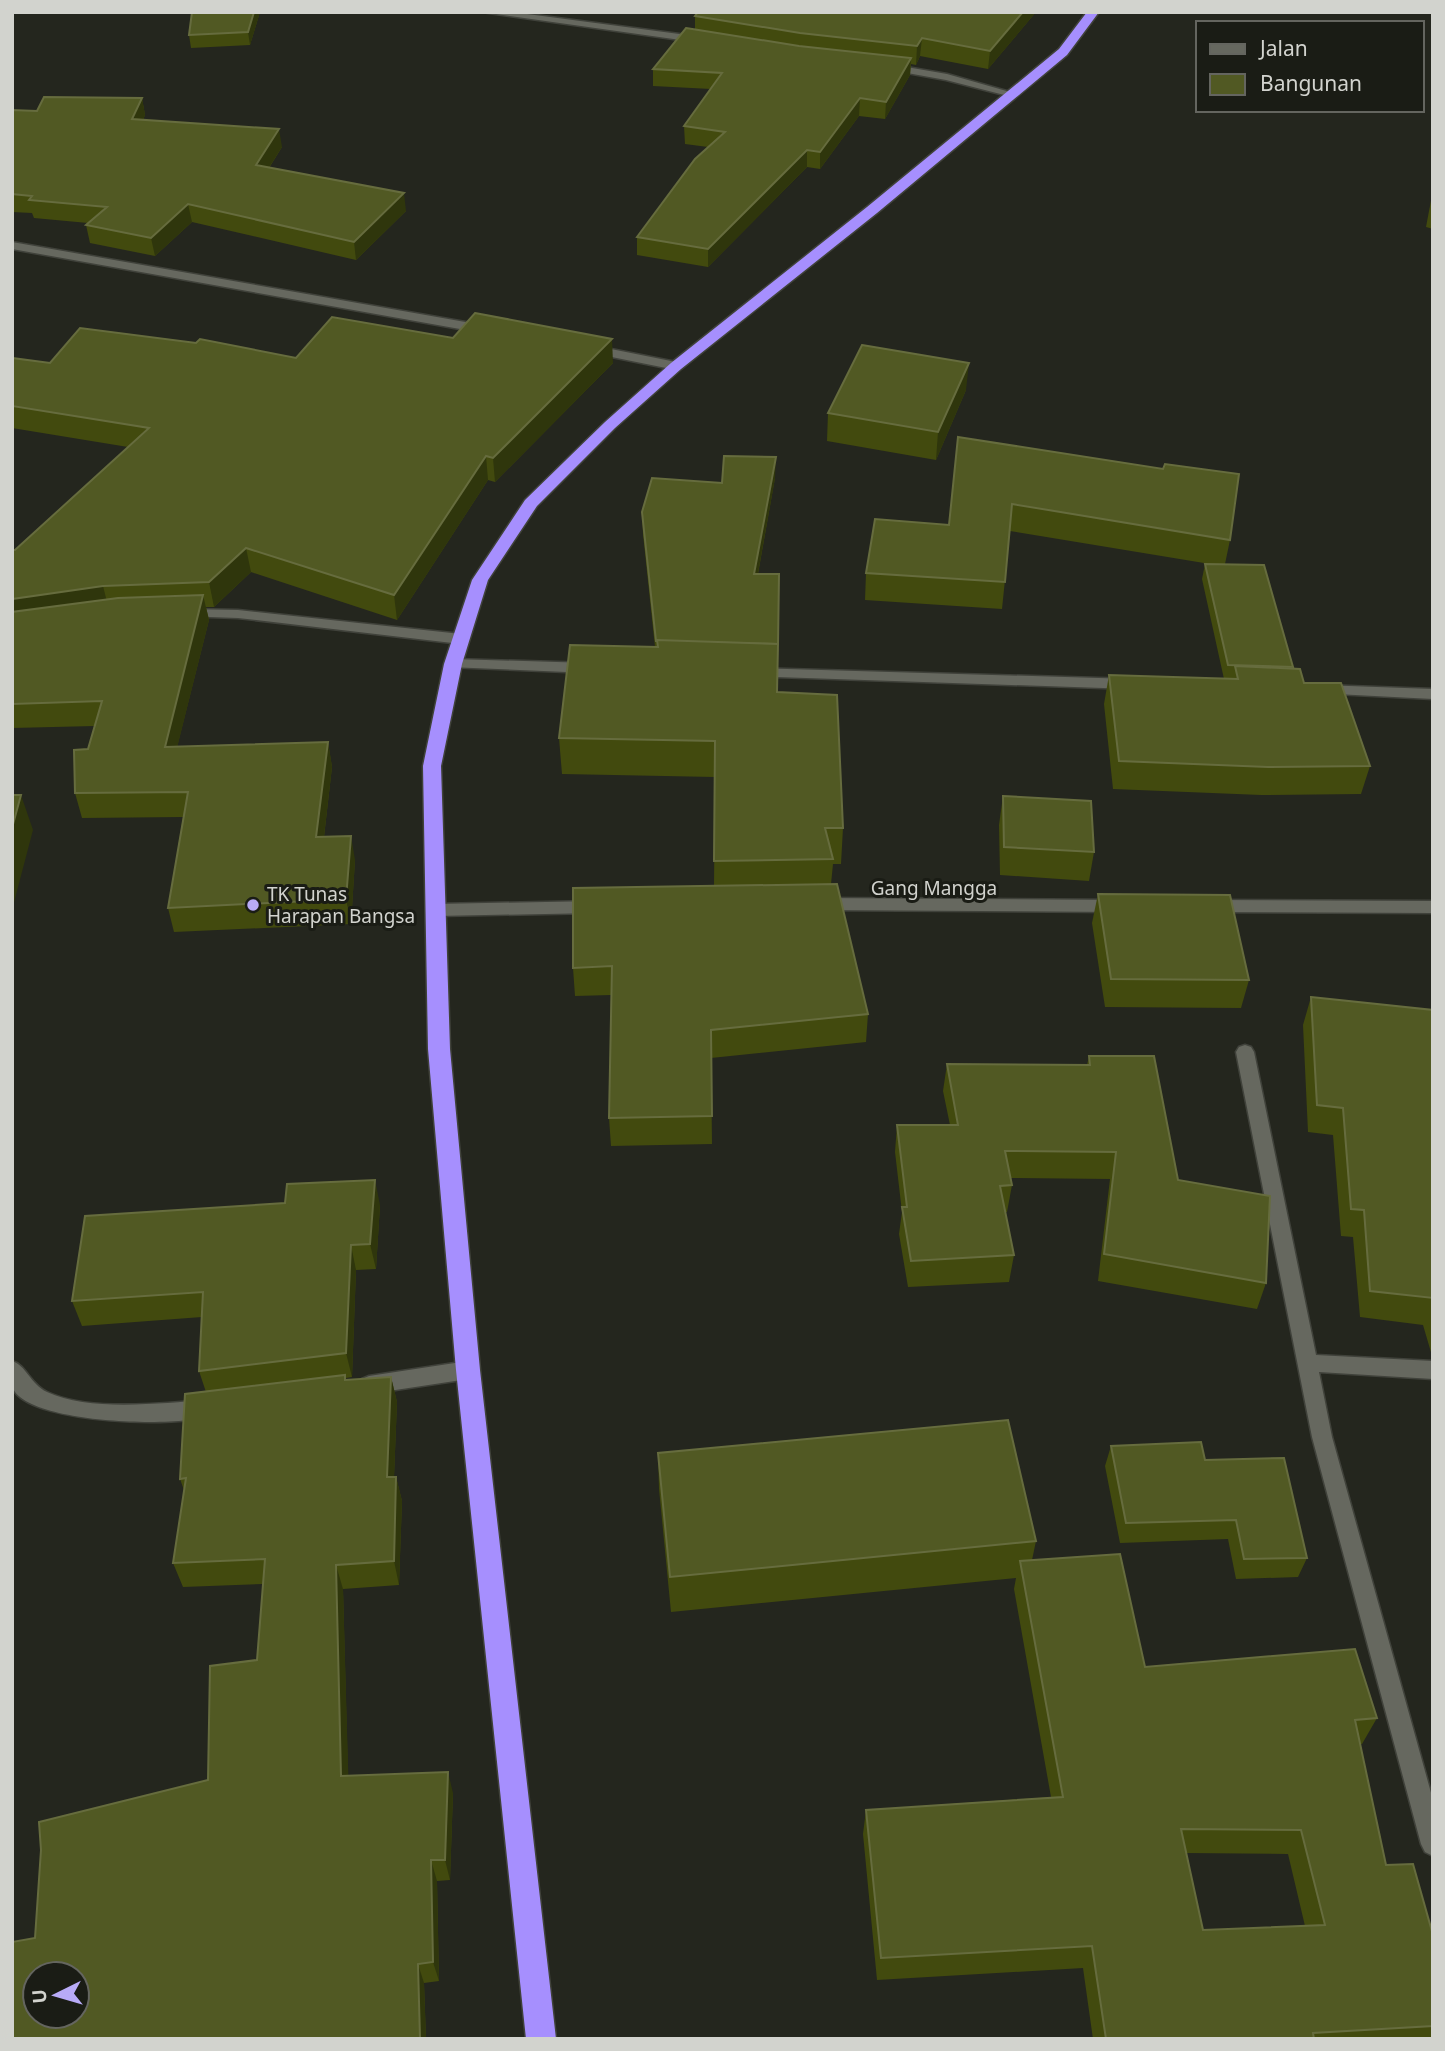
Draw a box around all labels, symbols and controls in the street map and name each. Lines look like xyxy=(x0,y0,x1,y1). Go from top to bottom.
legend xyxy=(1196,21,1424,112)
text: Jalan xyxy=(1258,34,1308,62)
text: Bangunan xyxy=(1260,69,1362,97)
street label: Gang Mangga xyxy=(871,875,997,901)
place label: TK Tunas Harapan Bangsa xyxy=(267,881,415,929)
marker: TK Tunas Harapan Bangsa xyxy=(245,897,261,913)
north arrow xyxy=(21,1960,91,2030)
text: U xyxy=(25,1988,53,2005)

